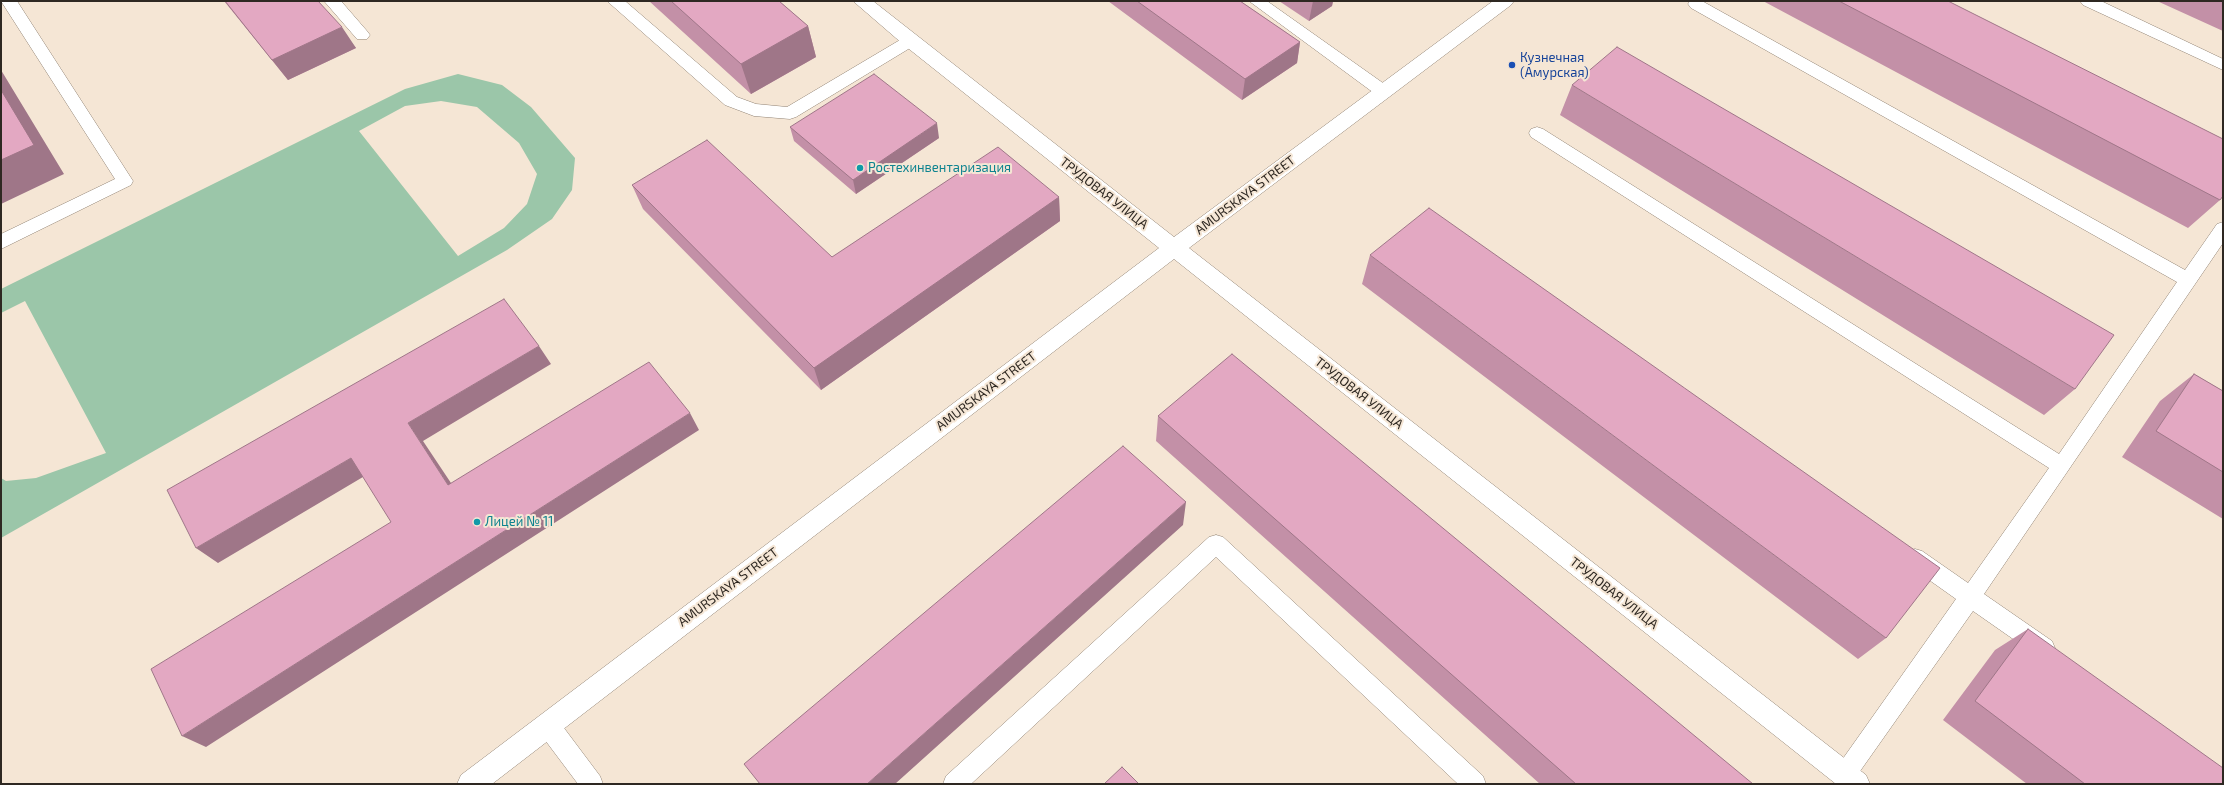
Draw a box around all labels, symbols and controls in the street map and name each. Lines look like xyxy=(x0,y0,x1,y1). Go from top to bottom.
place label: Кузнечная (Амурская) xyxy=(1520,50,1589,81)
marker: Кузнечная (Амурская) xyxy=(1507,60,1517,70)
street label: AMURSKAYA STREET xyxy=(1192,152,1298,238)
street label: ТРУДОВАЯ УЛИЦА xyxy=(1057,154,1151,232)
place label: Ростехинвентаризация xyxy=(868,160,1011,176)
marker: Ростехинвентаризация xyxy=(855,163,865,173)
street label: AMURSKAYA STREET xyxy=(933,348,1039,434)
street label: ТРУДОВАЯ УЛИЦА xyxy=(1312,354,1406,432)
place label: Лицей № 11 xyxy=(485,514,553,530)
marker: Лицей № 11 xyxy=(472,517,482,527)
street label: AMURSKAYA STREET xyxy=(675,544,781,630)
street label: ТРУДОВАЯ УЛИЦА xyxy=(1567,554,1661,632)

